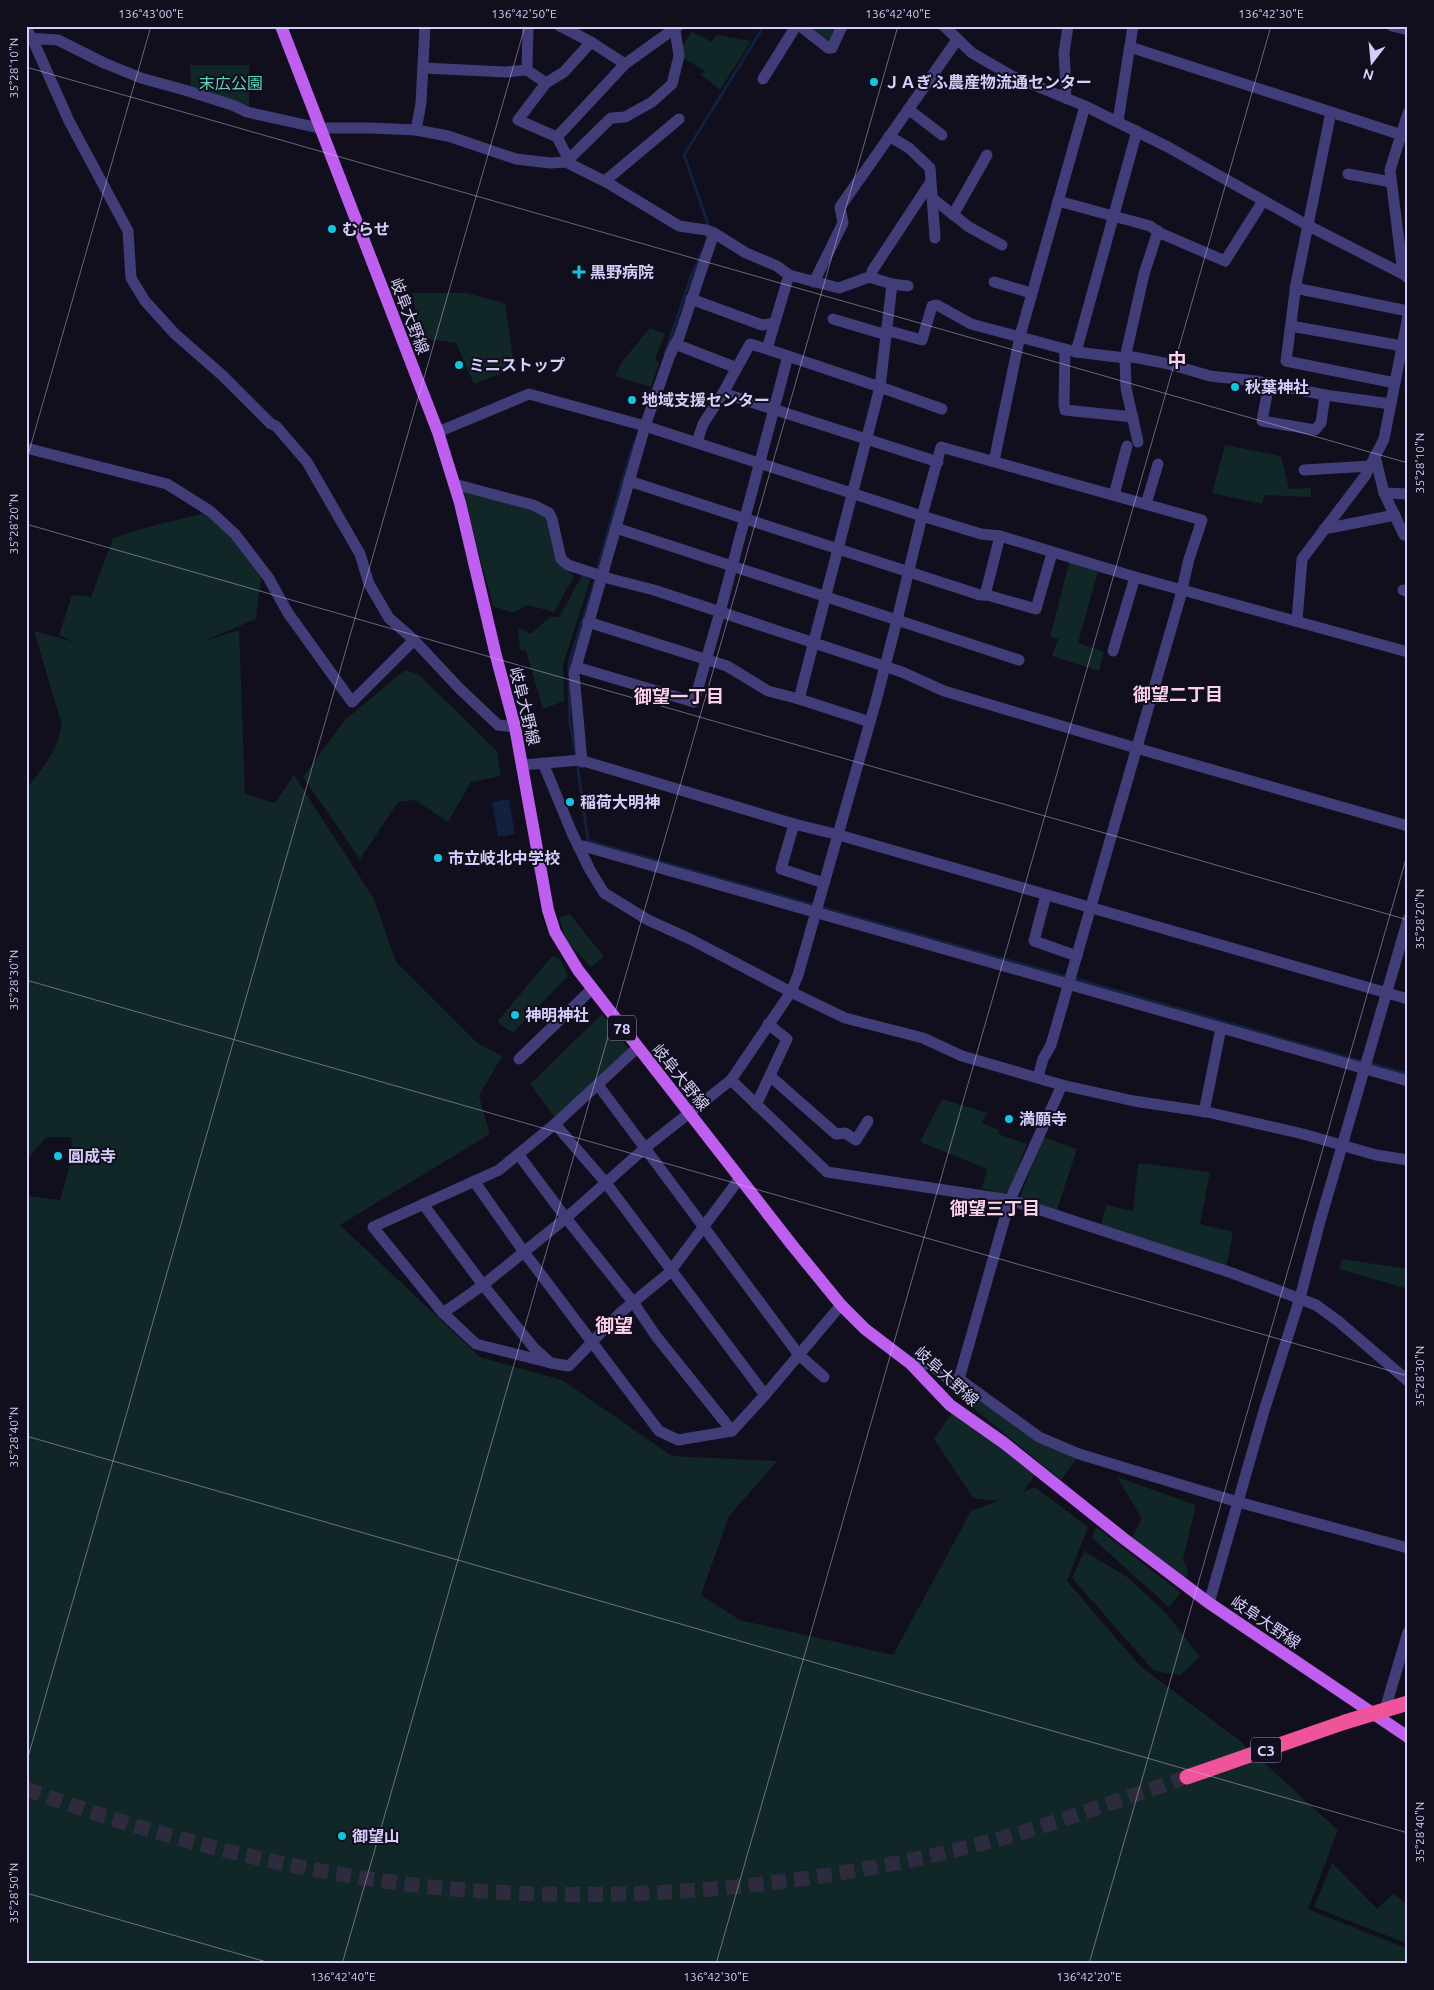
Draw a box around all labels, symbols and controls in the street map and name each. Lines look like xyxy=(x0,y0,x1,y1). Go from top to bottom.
text: 136°43'00"E xyxy=(118,7,184,20)
text: 136°42'50"E xyxy=(491,7,557,20)
text: 136°42'40"E xyxy=(865,7,931,20)
text: 136°42'30"E xyxy=(1238,7,1304,20)
text: 35°28'10"N xyxy=(7,38,20,98)
north arrow xyxy=(1346,38,1396,88)
text: N xyxy=(1361,65,1376,84)
place label: ＪＡぎふ農産物流通センター xyxy=(884,73,1092,91)
park label: 末広公園 xyxy=(199,74,263,92)
marker: ＪＡぎふ農産物流通センター xyxy=(868,76,880,88)
place label: むらせ xyxy=(342,220,390,238)
marker: むらせ xyxy=(326,223,338,235)
place label: 黒野病院 xyxy=(590,263,654,281)
marker: 黒野病院 xyxy=(572,265,586,279)
street label: 岐阜大野線 xyxy=(387,275,433,357)
district label: 中 xyxy=(1167,349,1187,371)
place label: ミニストップ xyxy=(469,356,565,374)
marker: ミニストップ xyxy=(453,359,465,371)
place label: 秋葉神社 xyxy=(1245,378,1309,396)
marker: 秋葉神社 xyxy=(1229,381,1241,393)
place label: 地域支援センター xyxy=(642,391,770,409)
marker: 地域支援センター xyxy=(626,394,638,406)
text: 35°28'10"N xyxy=(1413,433,1426,493)
text: 35°28'20"N xyxy=(7,494,20,554)
street label: 岐阜大野線 xyxy=(507,665,543,747)
district label: 御望二丁目 xyxy=(1132,684,1223,704)
district label: 御望一丁目 xyxy=(633,686,724,706)
place label: 稲荷大明神 xyxy=(580,793,660,811)
marker: 稲荷大明神 xyxy=(564,796,576,808)
place label: 市立岐北中学校 xyxy=(448,849,560,867)
marker: 市立岐北中学校 xyxy=(432,852,444,864)
text: 35°28'20"N xyxy=(1413,889,1426,949)
text: 35°28'30"N xyxy=(7,950,20,1010)
place label: 神明神社 xyxy=(525,1006,589,1024)
marker: 神明神社 xyxy=(509,1009,521,1021)
road number: 78 xyxy=(608,1016,636,1040)
street label: 岐阜大野線 xyxy=(649,1040,713,1114)
place label: 満願寺 xyxy=(1019,1110,1067,1128)
marker: 満願寺 xyxy=(1003,1113,1015,1125)
place label: 圓成寺 xyxy=(68,1147,116,1165)
marker: 圓成寺 xyxy=(52,1150,64,1162)
district label: 御望三丁目 xyxy=(949,1198,1040,1218)
district label: 御望 xyxy=(595,1314,633,1336)
street label: 岐阜大野線 xyxy=(911,1343,983,1409)
text: 35°28'30"N xyxy=(1413,1346,1426,1406)
text: 35°28'40"N xyxy=(7,1407,20,1467)
street label: 岐阜大野線 xyxy=(1228,1592,1304,1652)
road number: C3 xyxy=(1251,1738,1281,1762)
text: 35°28'40"N xyxy=(1413,1802,1426,1862)
place label: 御望山 xyxy=(352,1827,400,1845)
marker: 御望山 xyxy=(336,1830,348,1842)
text: 35°28'50"N xyxy=(7,1863,20,1923)
text: 136°42'40"E xyxy=(310,1970,376,1983)
text: 136°42'30"E xyxy=(683,1970,749,1983)
text: 136°42'20"E xyxy=(1056,1970,1122,1983)

